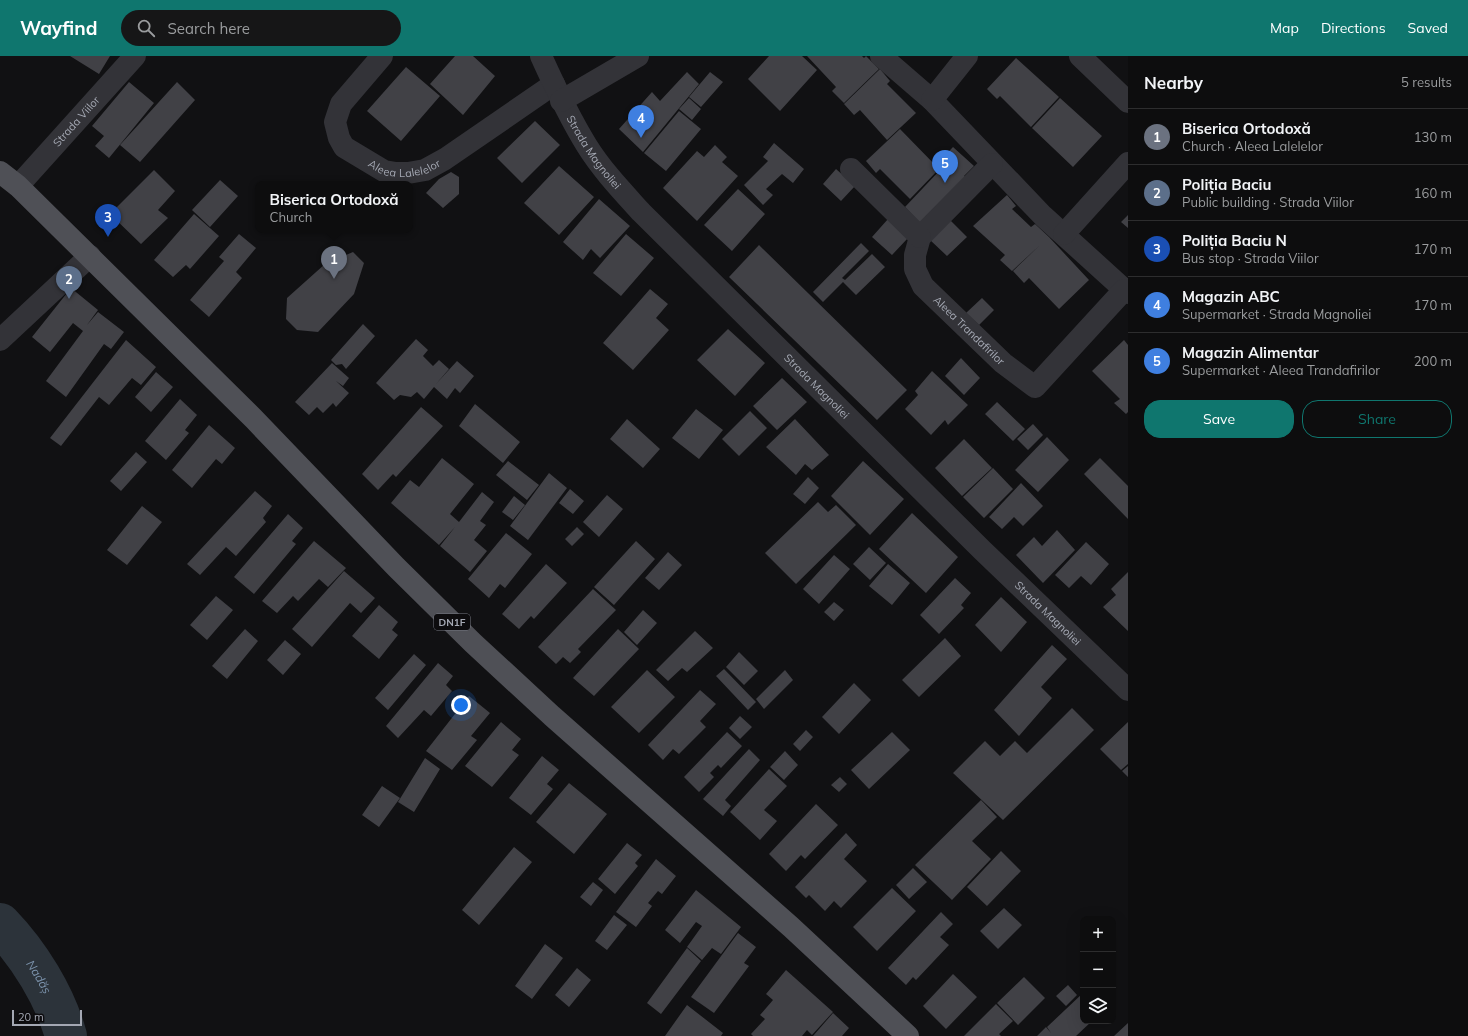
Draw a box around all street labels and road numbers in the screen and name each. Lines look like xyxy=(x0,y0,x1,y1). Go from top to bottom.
street label: Strada Viilor xyxy=(50,93,103,150)
street label: Strada Magnoliei xyxy=(564,113,624,192)
street label: Aleea Lalelelor xyxy=(366,156,443,180)
street label: Aleea Trandafirilor xyxy=(930,293,1008,368)
street label: Strada Magnoliei xyxy=(781,351,852,422)
street label: Strada Magnoliei xyxy=(1012,578,1084,648)
road number: DN1F xyxy=(434,614,470,630)

